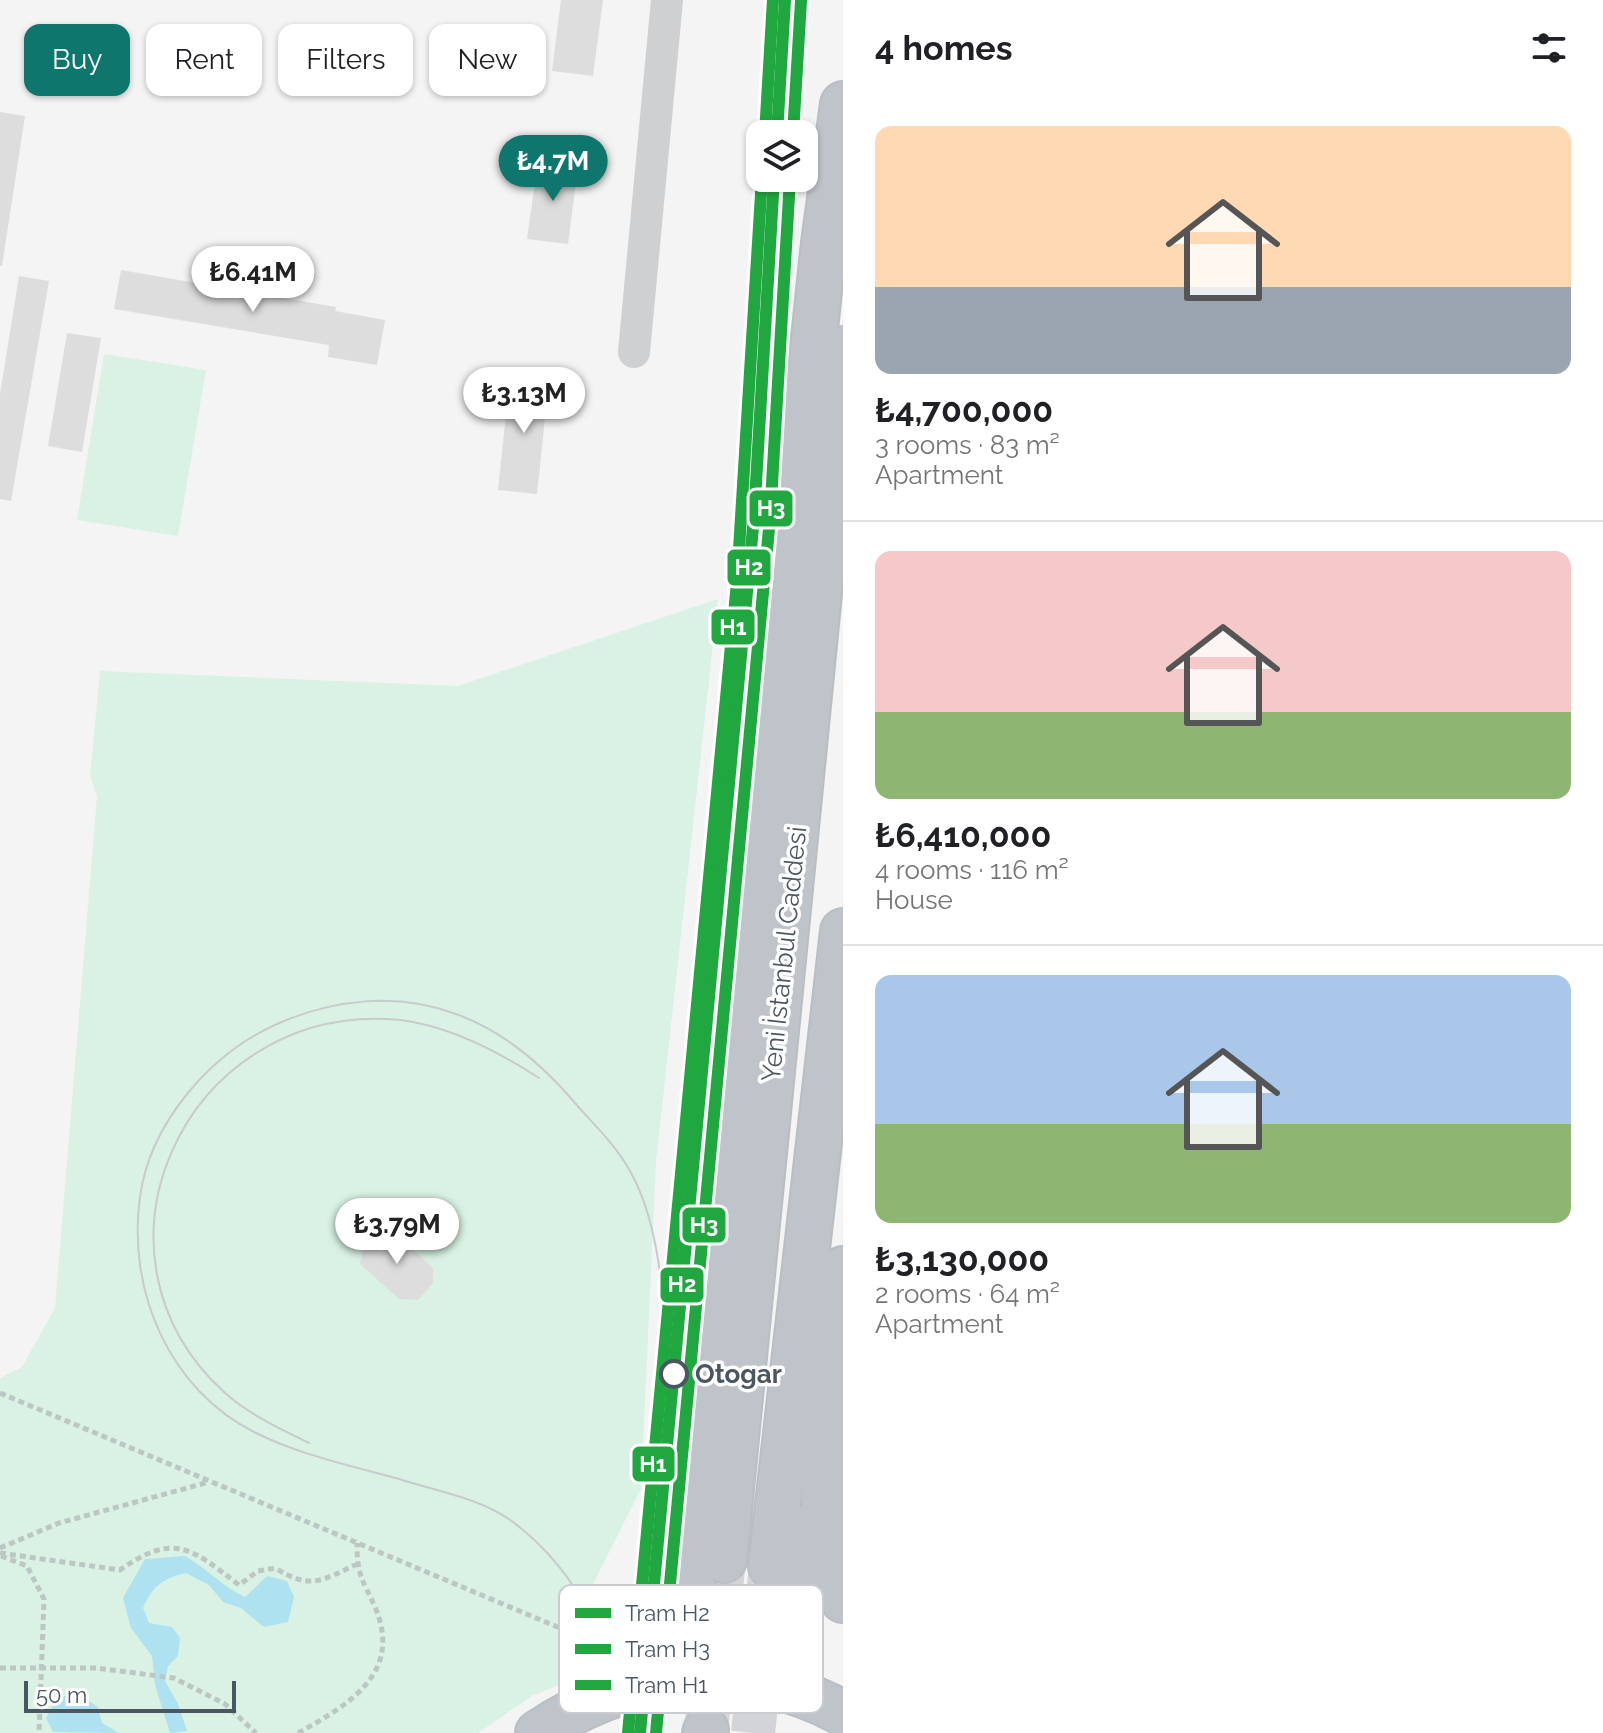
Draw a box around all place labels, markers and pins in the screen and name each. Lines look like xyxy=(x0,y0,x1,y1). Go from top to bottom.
pin: ₺4.7M xyxy=(497,135,609,203)
pin: ₺6.41M xyxy=(188,246,318,314)
pin: ₺3.13M xyxy=(459,367,589,435)
pin: ₺3.79M xyxy=(332,1198,462,1266)
place label: Otogar xyxy=(695,1359,782,1389)
marker: Otogar xyxy=(660,1360,688,1388)

